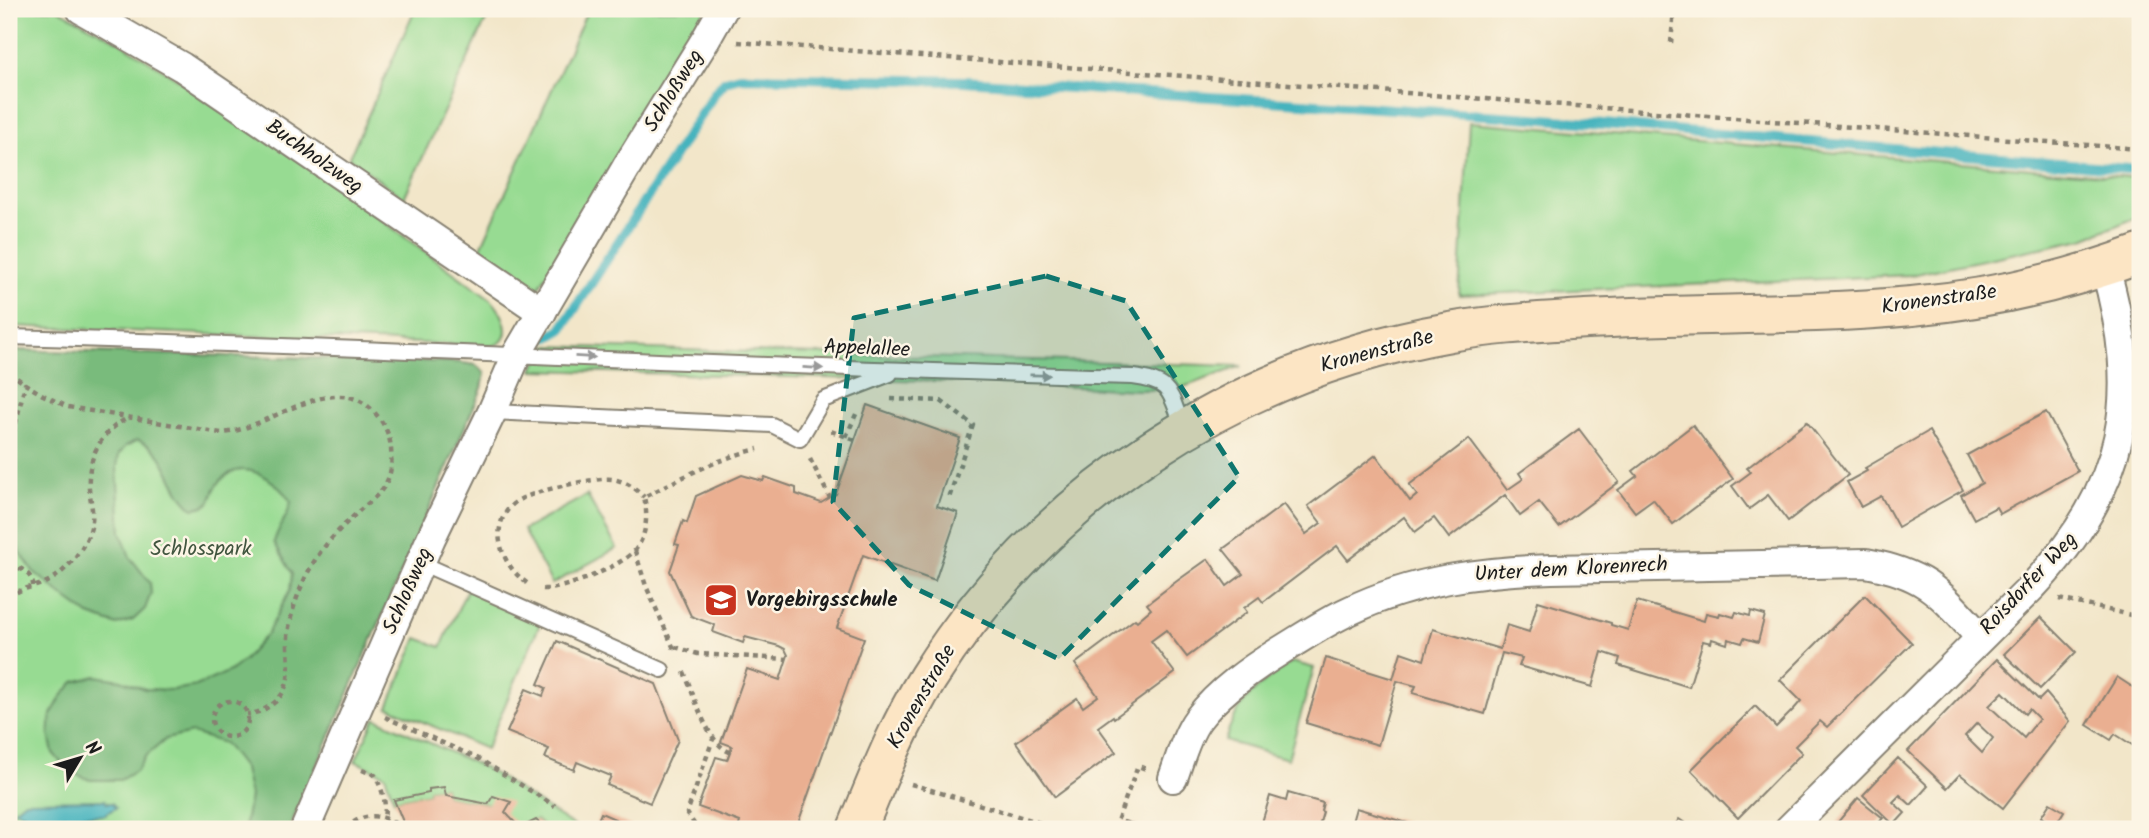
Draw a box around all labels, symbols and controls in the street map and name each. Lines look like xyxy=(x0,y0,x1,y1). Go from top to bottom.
street label: Schloßweg xyxy=(636,43,712,139)
street label: Buchholzweg xyxy=(258,111,370,203)
street label: Kronenstraße xyxy=(1879,275,1999,324)
street label: Kronenstraße xyxy=(1317,321,1438,383)
street label: Appelallee xyxy=(823,331,911,367)
one-way arrow xyxy=(575,352,597,363)
one-way arrow xyxy=(802,362,824,373)
one-way arrow xyxy=(1029,369,1051,381)
street label: Roisdorfer Weg xyxy=(1972,525,2086,643)
park label: Schlosspark xyxy=(151,533,252,566)
street label: Schloßweg xyxy=(374,542,442,640)
street label: Unter dem Klorenrech xyxy=(1474,548,1668,592)
school or university icon: Vorgebirgsschule xyxy=(702,581,740,619)
place label: Vorgebirgsschule xyxy=(746,584,898,617)
street label: Kronenstraße xyxy=(879,638,966,756)
north arrow xyxy=(46,722,116,792)
text: N xyxy=(76,735,107,763)

